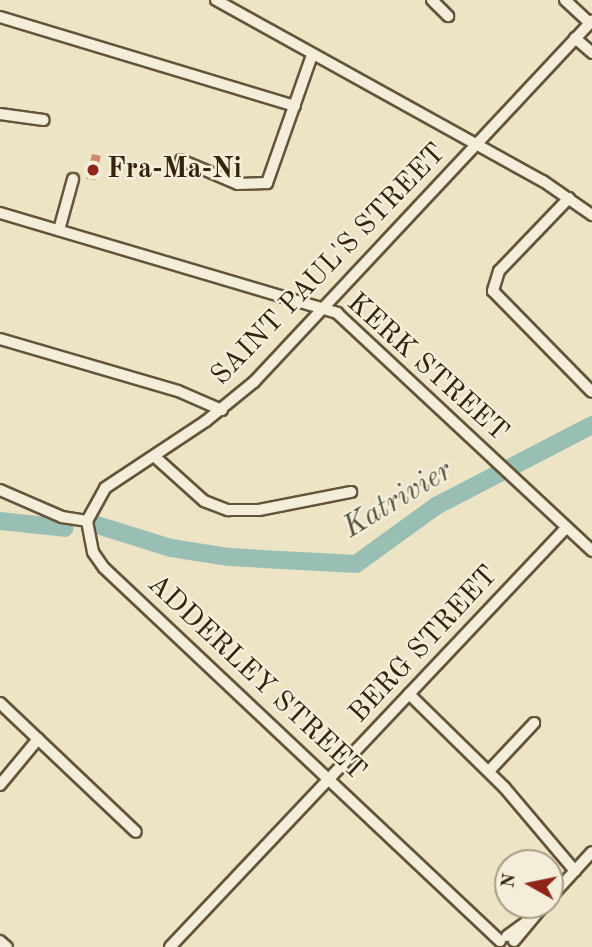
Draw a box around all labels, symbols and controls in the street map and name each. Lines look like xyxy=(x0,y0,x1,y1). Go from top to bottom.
street label: SAINT PAUL'S STREET xyxy=(205,137,453,393)
place label: Fra-Ma-Ni xyxy=(107,153,242,187)
marker: Fra-Ma-Ni xyxy=(85,162,101,178)
street label: KERK STREET xyxy=(339,287,515,449)
water label: Katrivier xyxy=(337,453,459,547)
street label: BERG STREET xyxy=(343,559,505,731)
street label: ADDERLEY STREET xyxy=(140,568,372,788)
north arrow xyxy=(494,849,564,919)
text: N xyxy=(499,872,520,890)

